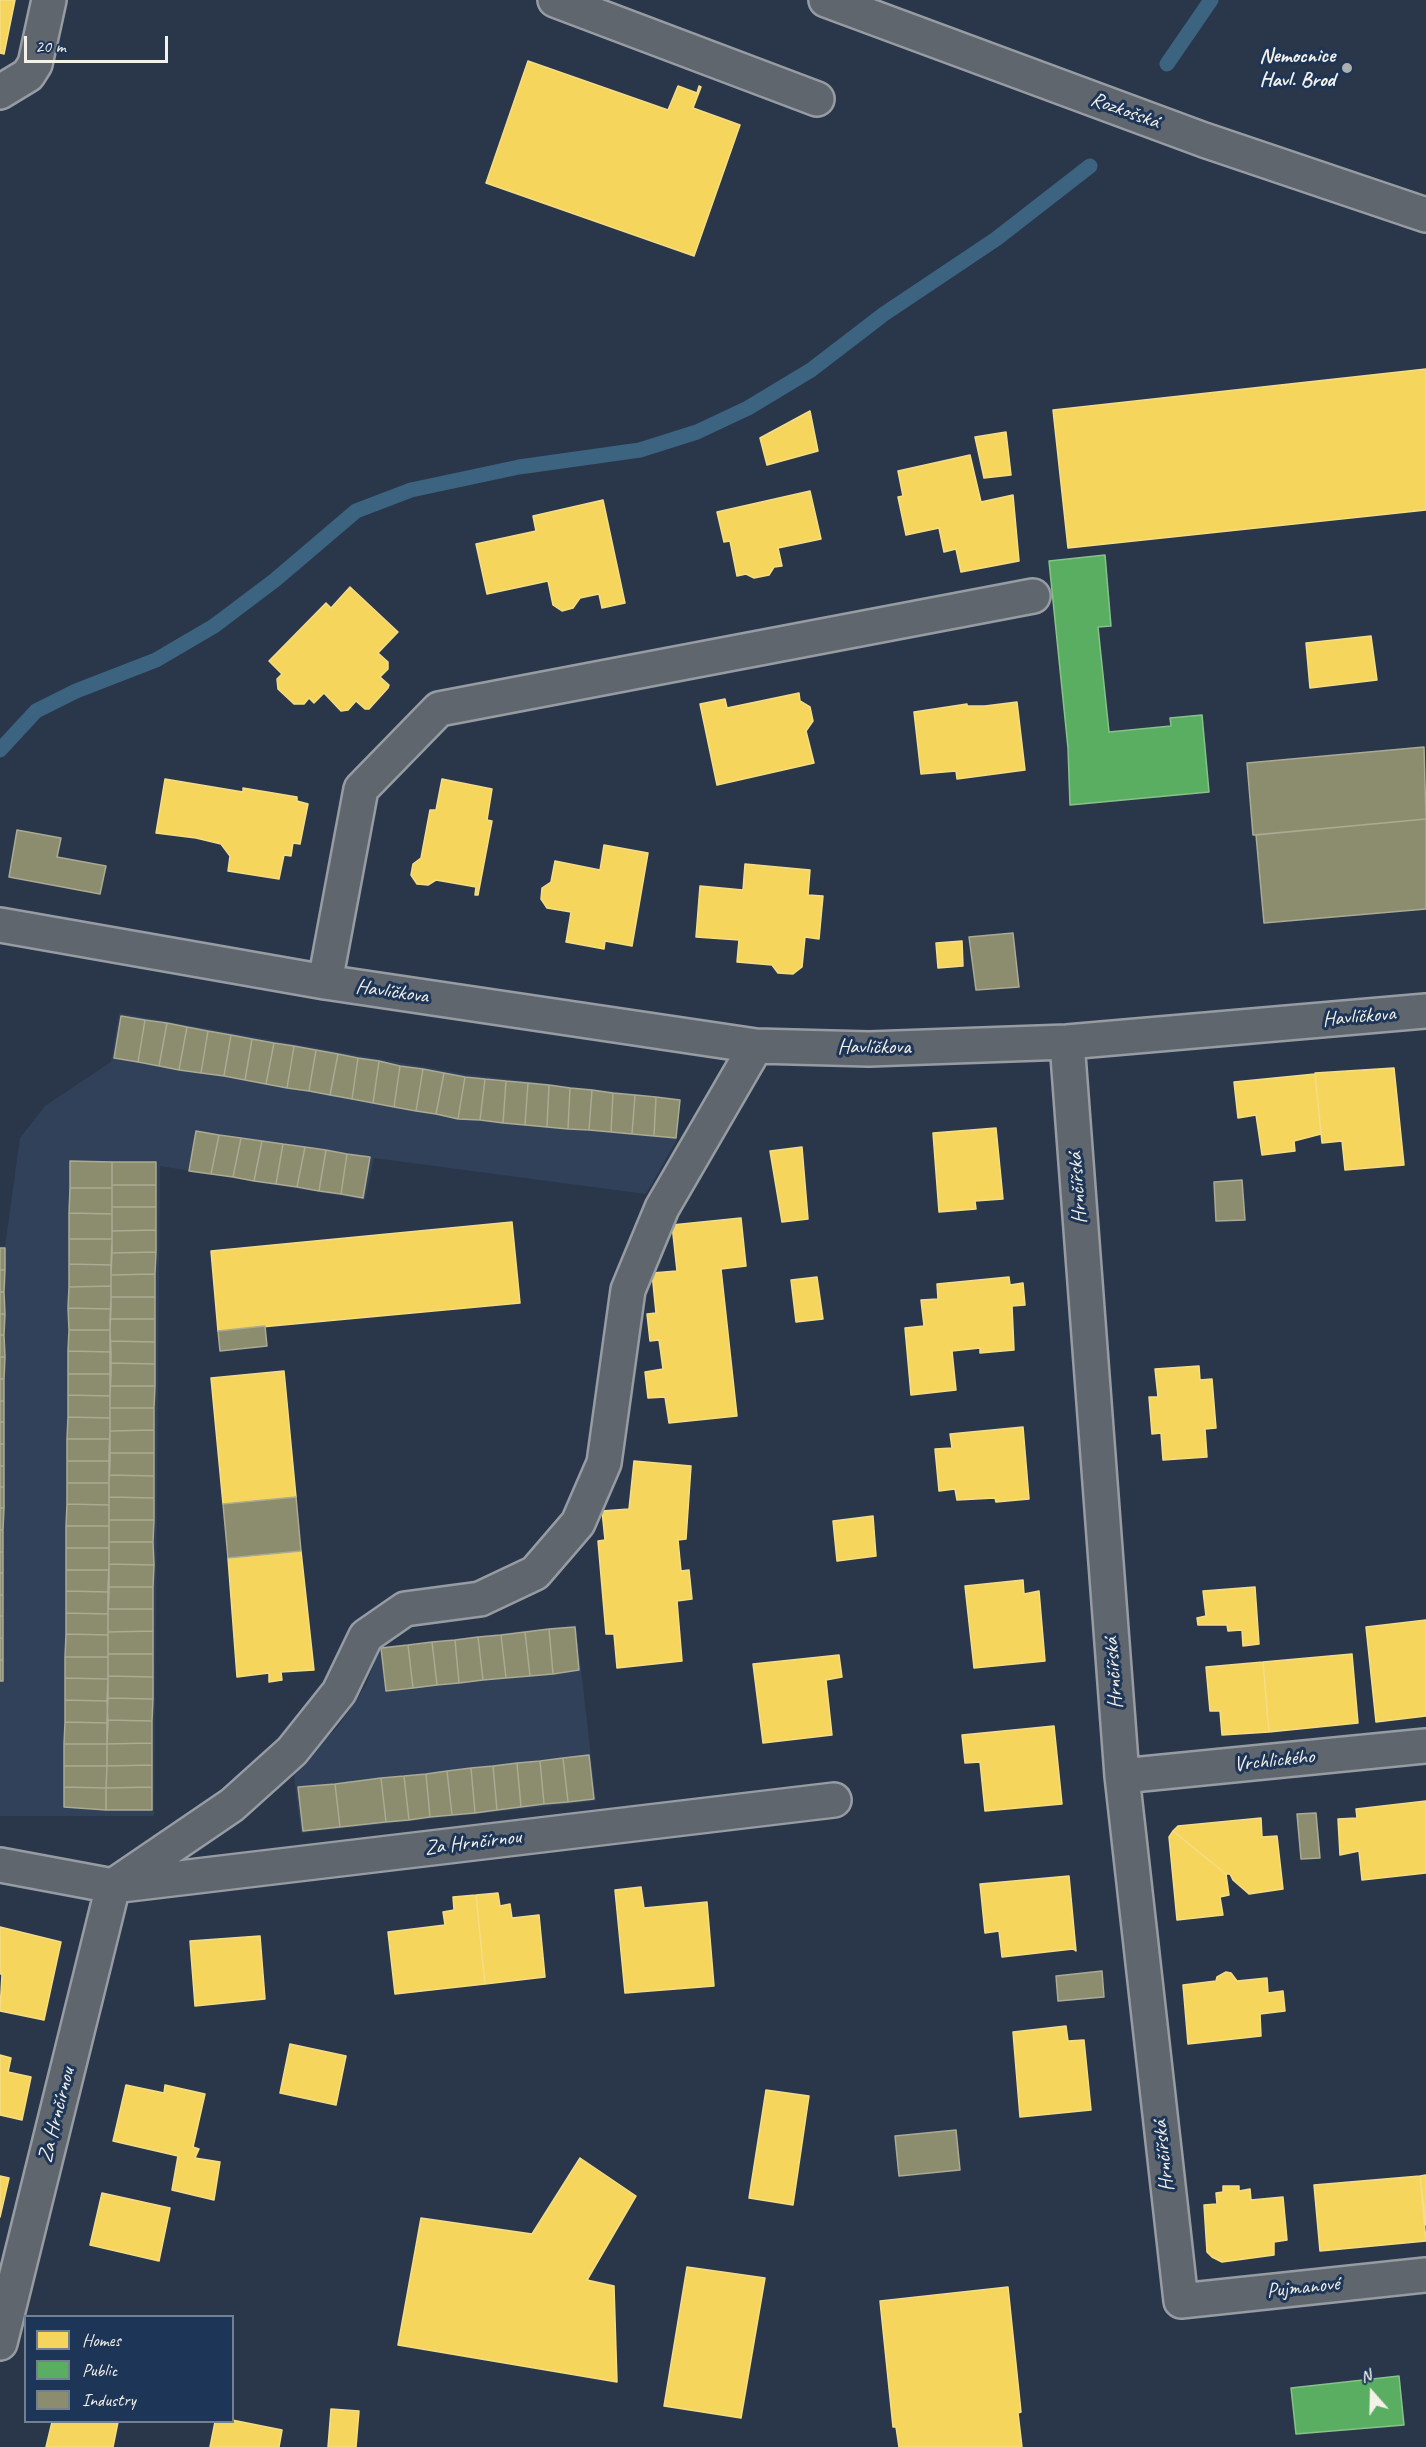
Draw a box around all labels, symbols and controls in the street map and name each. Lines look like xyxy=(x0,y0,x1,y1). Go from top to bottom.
scale bar xyxy=(27,24,171,62)
text: 20 m xyxy=(35,35,66,57)
place label: Nemocnice Havl. Brod xyxy=(1259,43,1335,93)
marker: Nemocnice Havl. Brod xyxy=(1340,61,1354,75)
street label: Rozkošská xyxy=(1087,87,1163,135)
street label: Havlíčkova xyxy=(354,974,430,1010)
street label: Havlíčkova xyxy=(1321,1001,1397,1033)
street label: Havlíčkova xyxy=(837,1034,911,1060)
street label: Hrnčířská xyxy=(1063,1151,1093,1225)
street label: Hrnčířská xyxy=(1099,1636,1129,1710)
street label: Vrchlického xyxy=(1232,1744,1316,1778)
street label: Za Hrnčírnou xyxy=(423,1825,523,1861)
street label: Za Hrnčírnou xyxy=(33,2065,81,2165)
street label: Hrnčířská xyxy=(1148,2119,1180,2193)
street label: Pujmanové xyxy=(1265,2272,1341,2304)
legend xyxy=(24,2315,234,2423)
text: Homes xyxy=(82,2329,121,2351)
text: Public xyxy=(82,2359,117,2381)
north arrow xyxy=(1342,2363,1402,2423)
text: N xyxy=(1358,2365,1374,2387)
text: Industry xyxy=(82,2389,136,2411)

